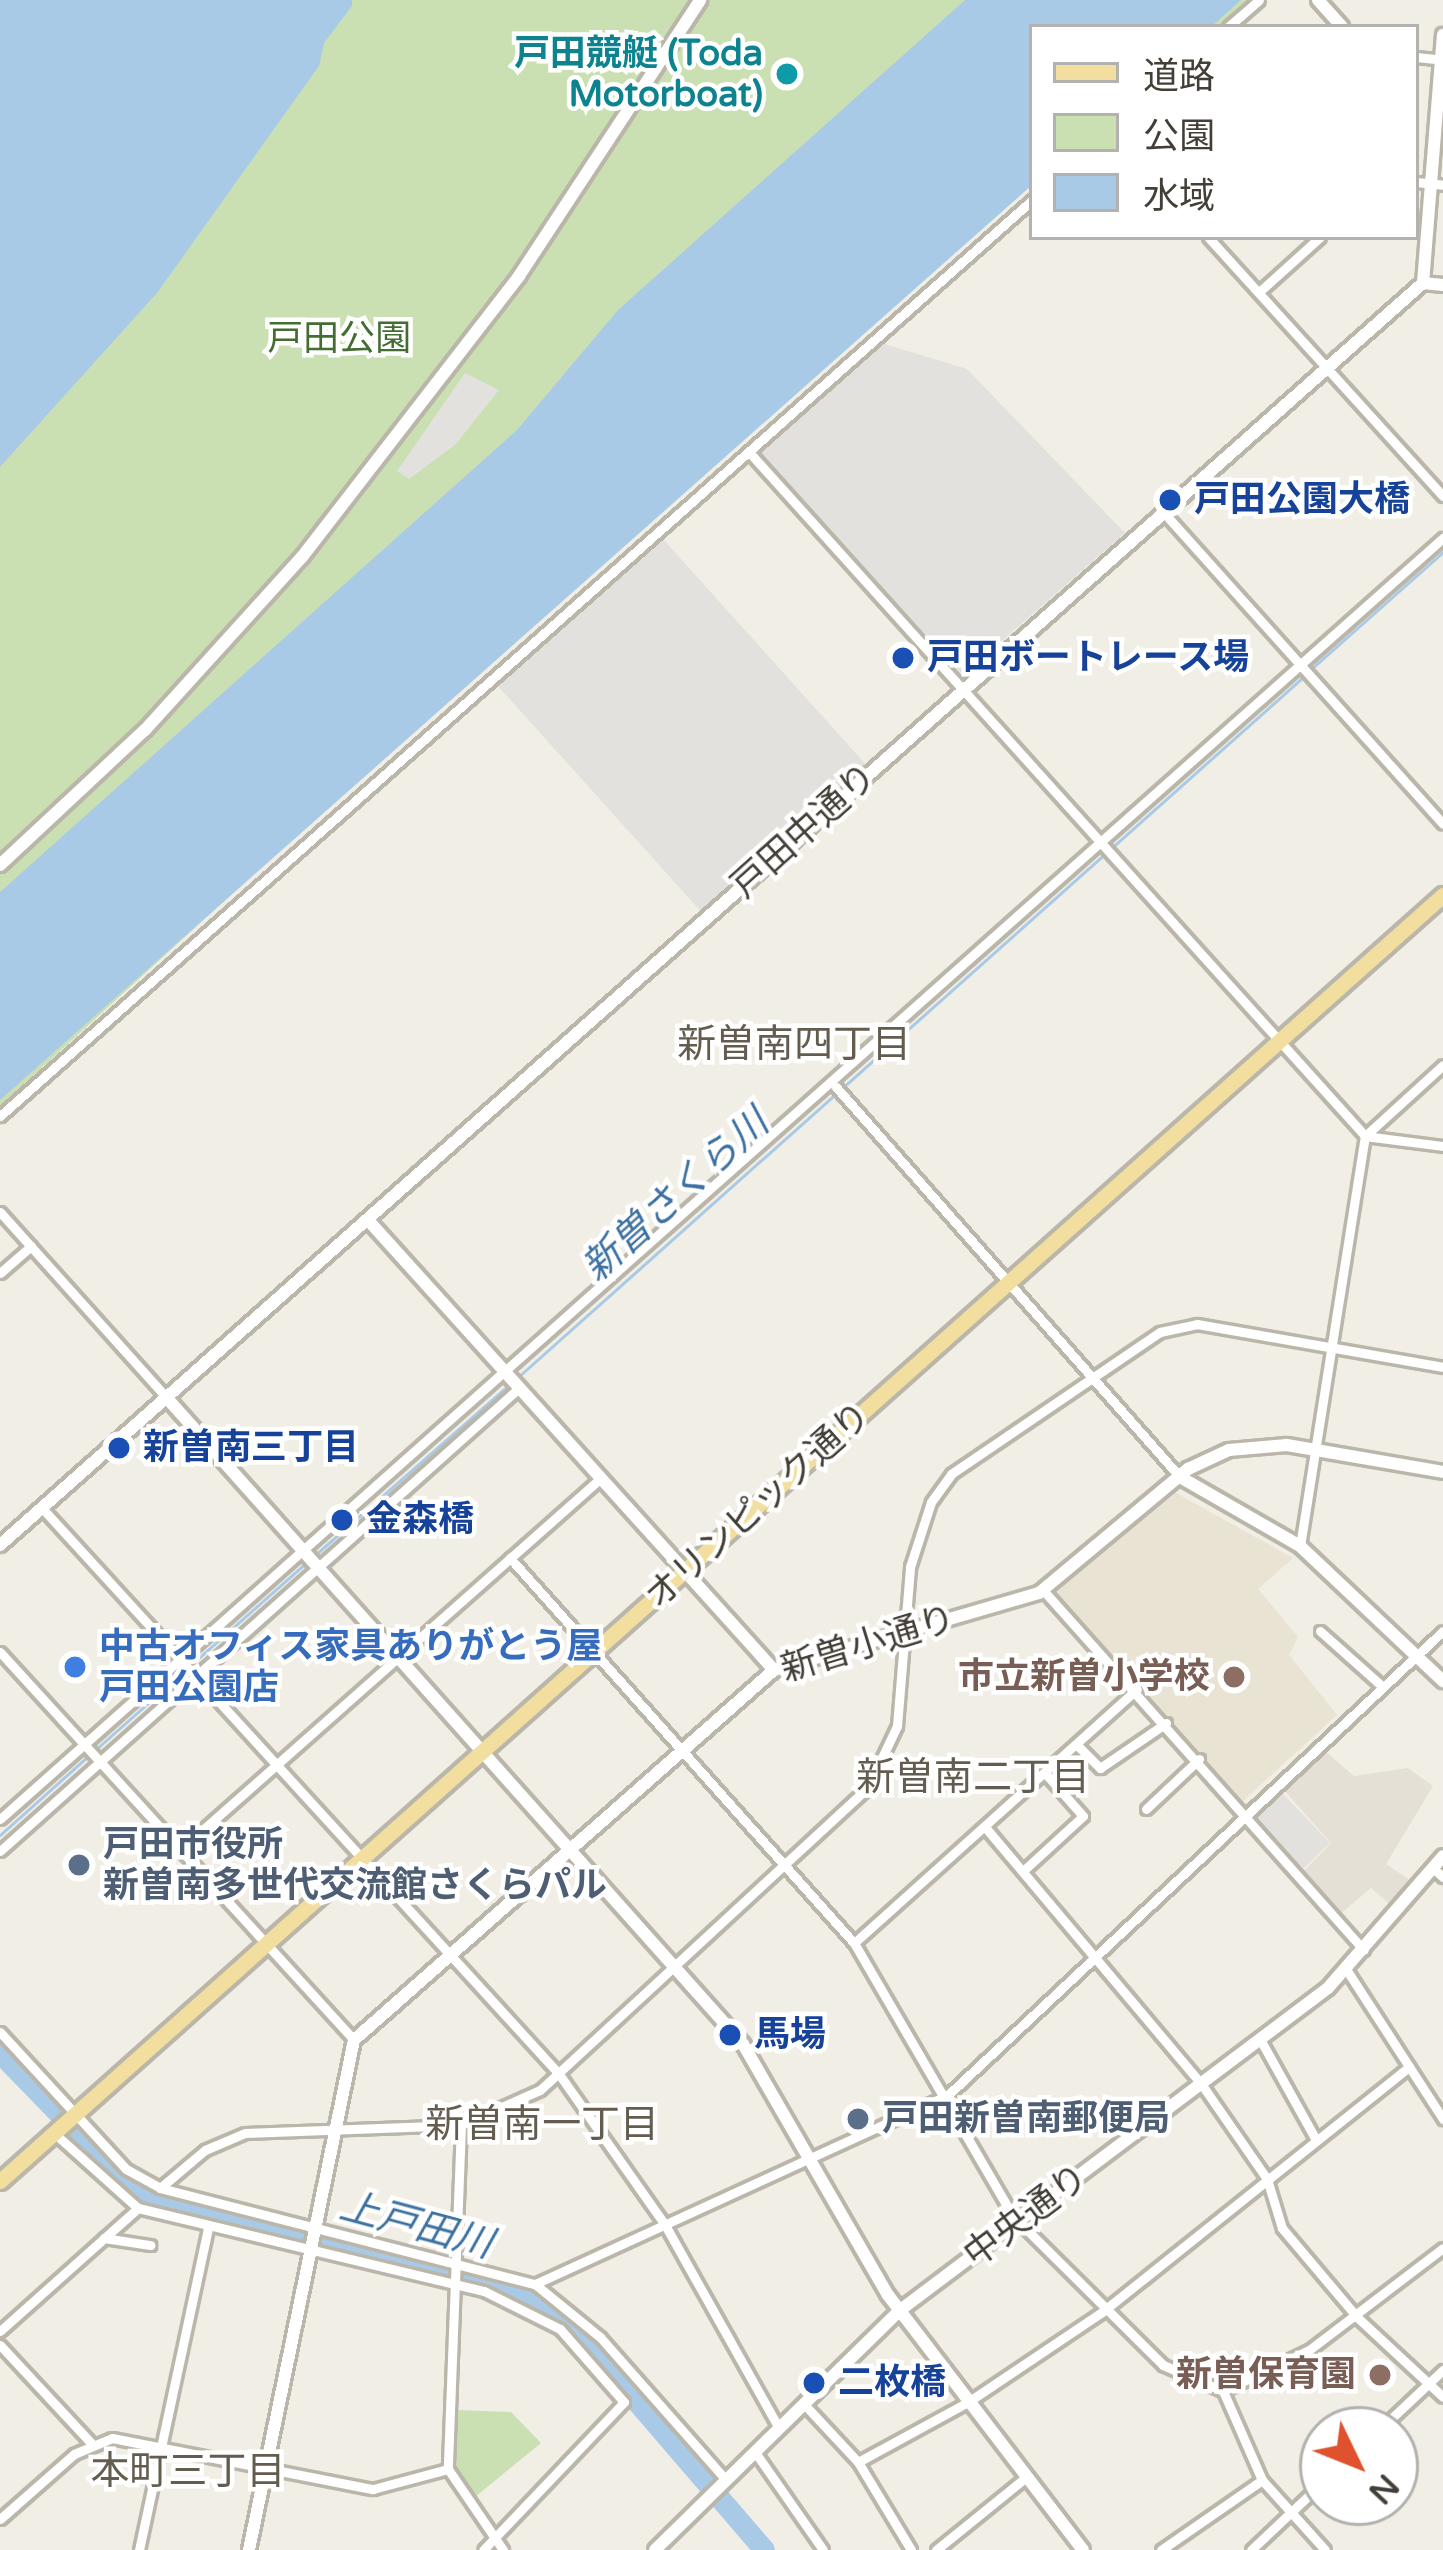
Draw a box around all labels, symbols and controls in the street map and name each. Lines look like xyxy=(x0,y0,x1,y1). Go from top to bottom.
legend xyxy=(1029,24,1419,240)
place label: 戸田競艇 (Toda Motorboat) xyxy=(514,31,763,116)
text: 道路 xyxy=(1143,55,1215,98)
marker: 戸田競艇 (Toda Motorboat) xyxy=(774,61,800,87)
text: 公園 xyxy=(1143,115,1215,158)
text: 水域 xyxy=(1143,175,1215,218)
park label: 戸田公園 xyxy=(267,317,411,361)
place label: 戸田公園大橋 xyxy=(1194,478,1410,522)
marker: 戸田公園大橋 xyxy=(1157,487,1183,513)
place label: 戸田ボートレース場 xyxy=(927,636,1251,680)
marker: 戸田ボートレース場 xyxy=(890,645,916,671)
street label: 戸田中通り xyxy=(723,755,885,907)
district label: 新曽南四丁目 xyxy=(677,1022,911,1068)
water label: 新曽さくら川 xyxy=(573,1100,779,1292)
street label: オリンピック通り xyxy=(637,1394,879,1618)
place label: 新曽南三丁目 xyxy=(143,1426,359,1470)
marker: 新曽南三丁目 xyxy=(106,1435,132,1461)
place label: 金森橋 xyxy=(366,1498,474,1542)
marker: 金森橋 xyxy=(329,1507,355,1533)
street label: 新曽小通り xyxy=(776,1597,960,1691)
place label: 中古オフィス家具ありがとう屋 戸田公園店 xyxy=(99,1624,603,1709)
marker: 中古オフィス家具ありがとう屋 戸田公園店 xyxy=(62,1654,88,1680)
place label: 市立新曽小学校 xyxy=(958,1655,1210,1699)
marker: 市立新曽小学校 xyxy=(1221,1664,1247,1690)
district label: 新曽南二丁目 xyxy=(856,1755,1090,1801)
place label: 戸田市役所 新曽南多世代交流館さくらパル xyxy=(103,1822,607,1907)
marker: 戸田市役所 新曽南多世代交流館さくらパル xyxy=(66,1852,92,1878)
place label: 馬場 xyxy=(754,2013,826,2057)
marker: 馬場 xyxy=(717,2022,743,2048)
place label: 戸田新曽南郵便局 xyxy=(882,2097,1170,2141)
district label: 新曽南一丁目 xyxy=(425,2102,659,2148)
marker: 戸田新曽南郵便局 xyxy=(845,2106,871,2132)
street label: 中央通り xyxy=(955,2155,1097,2277)
water label: 上戸田川 xyxy=(335,2183,497,2269)
place label: 新曽保育園 xyxy=(1176,2353,1356,2397)
place label: 二枚橋 xyxy=(838,2361,946,2405)
marker: 新曽保育園 xyxy=(1367,2362,1393,2388)
marker: 二枚橋 xyxy=(801,2370,827,2396)
north arrow xyxy=(1299,2406,1419,2526)
district label: 本町三丁目 xyxy=(91,2449,285,2495)
text: N xyxy=(1360,2466,1407,2512)

